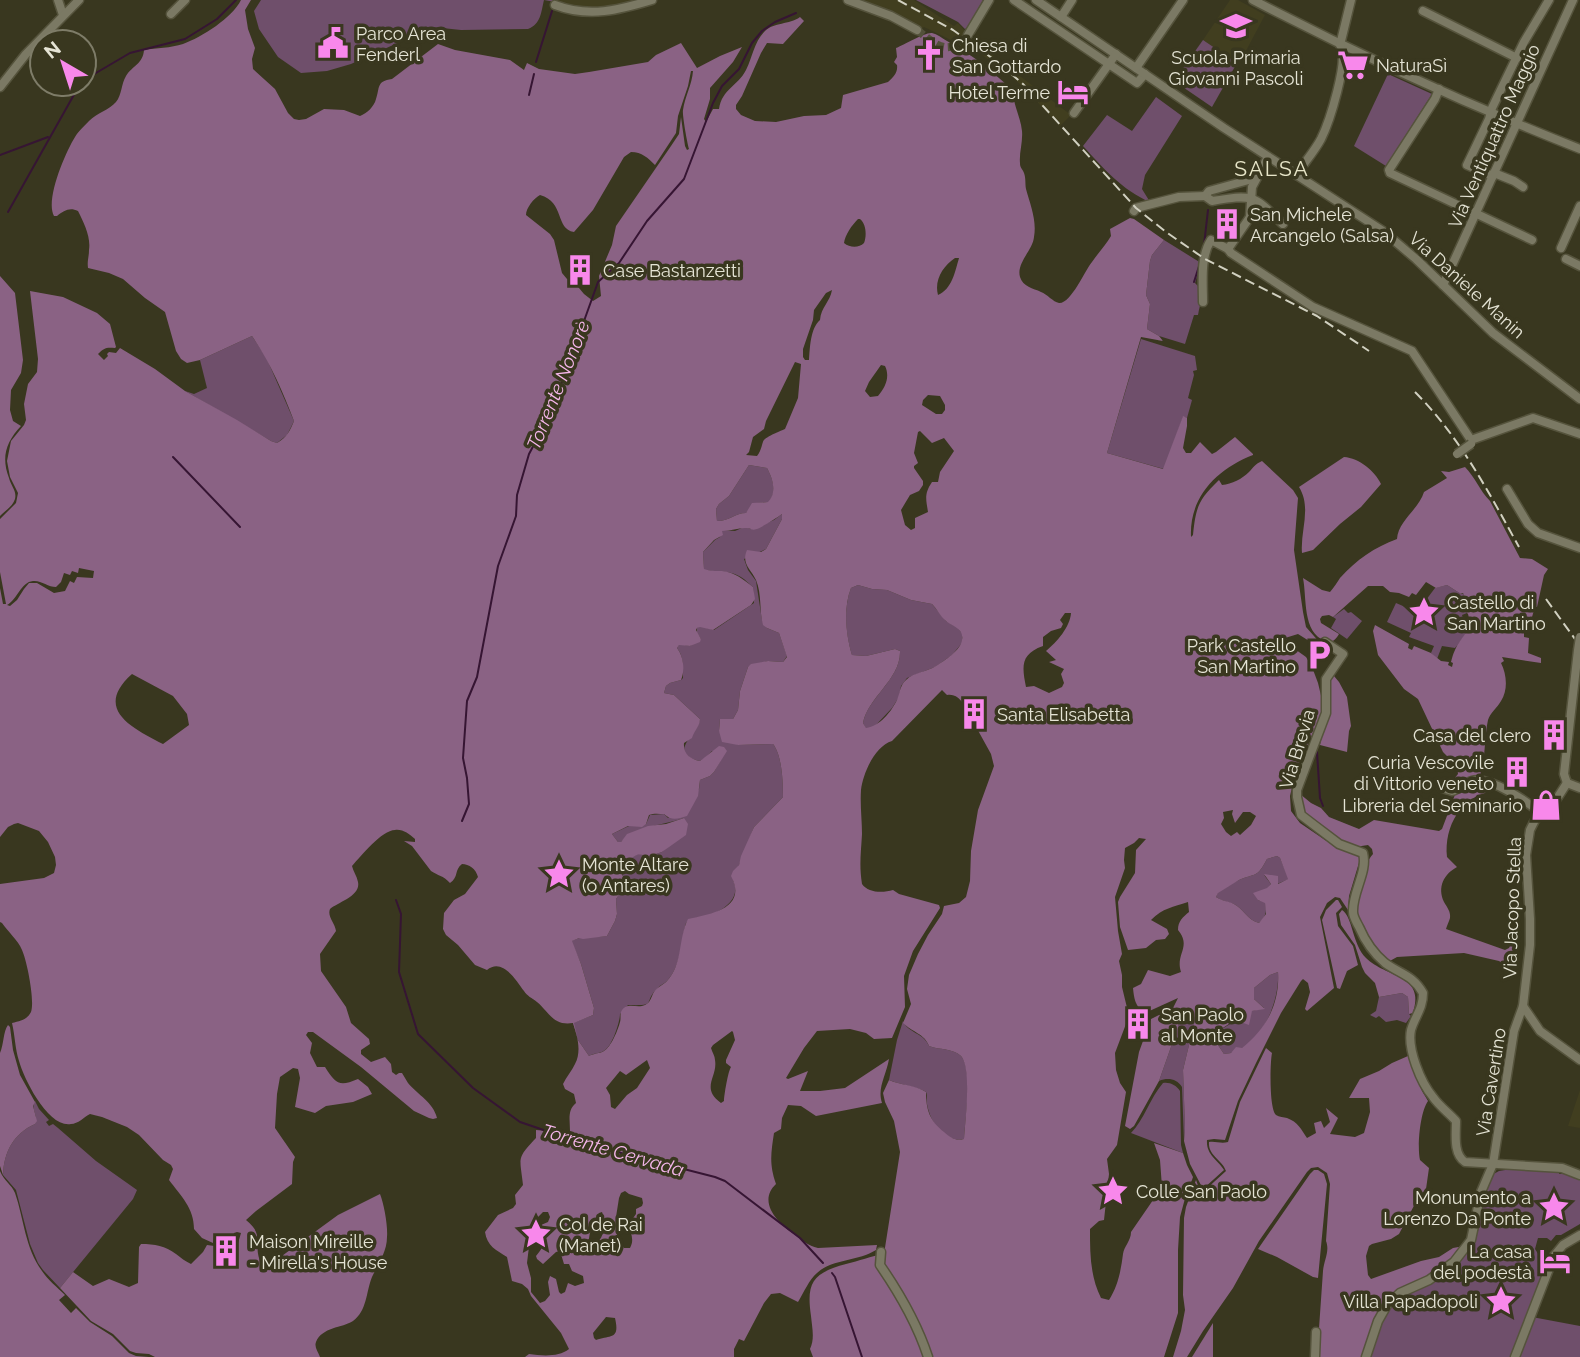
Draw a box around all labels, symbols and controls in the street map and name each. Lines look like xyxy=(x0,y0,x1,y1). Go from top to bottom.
school or university icon: Scuola Primaria Giovanni Pascoli xyxy=(1219,9,1253,43)
place label: Parco Area Fenderl xyxy=(356,23,446,65)
public building icon: Parco Area Fenderl xyxy=(316,26,350,60)
north arrow xyxy=(28,28,98,98)
place label: Chiesa di San Gottardo xyxy=(952,35,1061,77)
text: N xyxy=(40,37,65,63)
church icon: Chiesa di San Gottardo xyxy=(912,38,946,72)
street label: Via Ventiquattro Maggio xyxy=(1444,40,1544,231)
place label: Scuola Primaria Giovanni Pascoli xyxy=(1169,47,1303,89)
supermarket icon: NaturaSì xyxy=(1336,48,1370,82)
place label: NaturaSì xyxy=(1376,55,1447,76)
hotel icon: Hotel Terme xyxy=(1056,75,1090,109)
place label: Hotel Terme xyxy=(948,82,1050,103)
district label: SALSA xyxy=(1234,156,1310,181)
place label: San Michele Arcangelo (Salsa) xyxy=(1250,204,1394,246)
building icon: San Michele Arcangelo (Salsa) xyxy=(1210,207,1244,241)
street label: Via Daniele Manin xyxy=(1405,227,1529,343)
building icon: Case Bastanzetti xyxy=(563,253,597,287)
place label: Case Bastanzetti xyxy=(603,260,741,281)
water label: Torrente Nonorè xyxy=(522,317,594,453)
place label: Castello di San Martino xyxy=(1447,592,1546,634)
place icon: Castello di San Martino xyxy=(1407,595,1441,629)
place label: Park Castello San Martino xyxy=(1187,635,1296,677)
parking icon: Park Castello San Martino xyxy=(1302,638,1336,672)
building icon: Santa Elisabetta xyxy=(957,697,991,731)
place label: Santa Elisabetta xyxy=(997,704,1130,725)
street label: Via Brevia xyxy=(1275,707,1319,791)
building icon: Casa del clero xyxy=(1537,718,1571,752)
place label: Casa del clero xyxy=(1413,725,1531,746)
place label: Curia Vescovile di Vittorio veneto xyxy=(1354,752,1494,794)
building icon: Curia Vescovile di Vittorio veneto xyxy=(1500,755,1534,789)
shop icon: Libreria del Seminario xyxy=(1529,788,1563,822)
place label: Libreria del Seminario xyxy=(1342,795,1523,816)
street label: Via Jacopo Stella xyxy=(1499,837,1525,979)
place label: Monte Altare (o Antares) xyxy=(582,854,689,896)
place icon: Monte Altare (o Antares) xyxy=(542,857,576,891)
place label: San Paolo al Monte xyxy=(1161,1004,1244,1046)
building icon: San Paolo al Monte xyxy=(1121,1007,1155,1041)
street label: Via Cavertino xyxy=(1472,1026,1510,1138)
water label: Torrente Cervada xyxy=(539,1119,687,1181)
place icon: Colle San Paolo xyxy=(1096,1174,1130,1208)
place label: Colle San Paolo xyxy=(1136,1181,1267,1202)
place label: Monumento a Lorenzo Da Ponte xyxy=(1383,1187,1531,1229)
place icon: Monumento a Lorenzo Da Ponte xyxy=(1537,1190,1571,1224)
place label: Col de Rai (Manet) xyxy=(559,1214,643,1256)
place icon: Col de Rai (Manet) xyxy=(519,1217,553,1251)
place label: Maison Mireille - Mirella's House xyxy=(249,1231,388,1273)
building icon: Maison Mireille - Mirella's House xyxy=(209,1234,243,1268)
place label: La casa del podestà xyxy=(1433,1241,1532,1283)
hotel icon: La casa del podestà xyxy=(1538,1244,1572,1278)
place icon: Villa Papadopoli xyxy=(1484,1284,1518,1318)
place label: Villa Papadopoli xyxy=(1343,1291,1478,1312)

